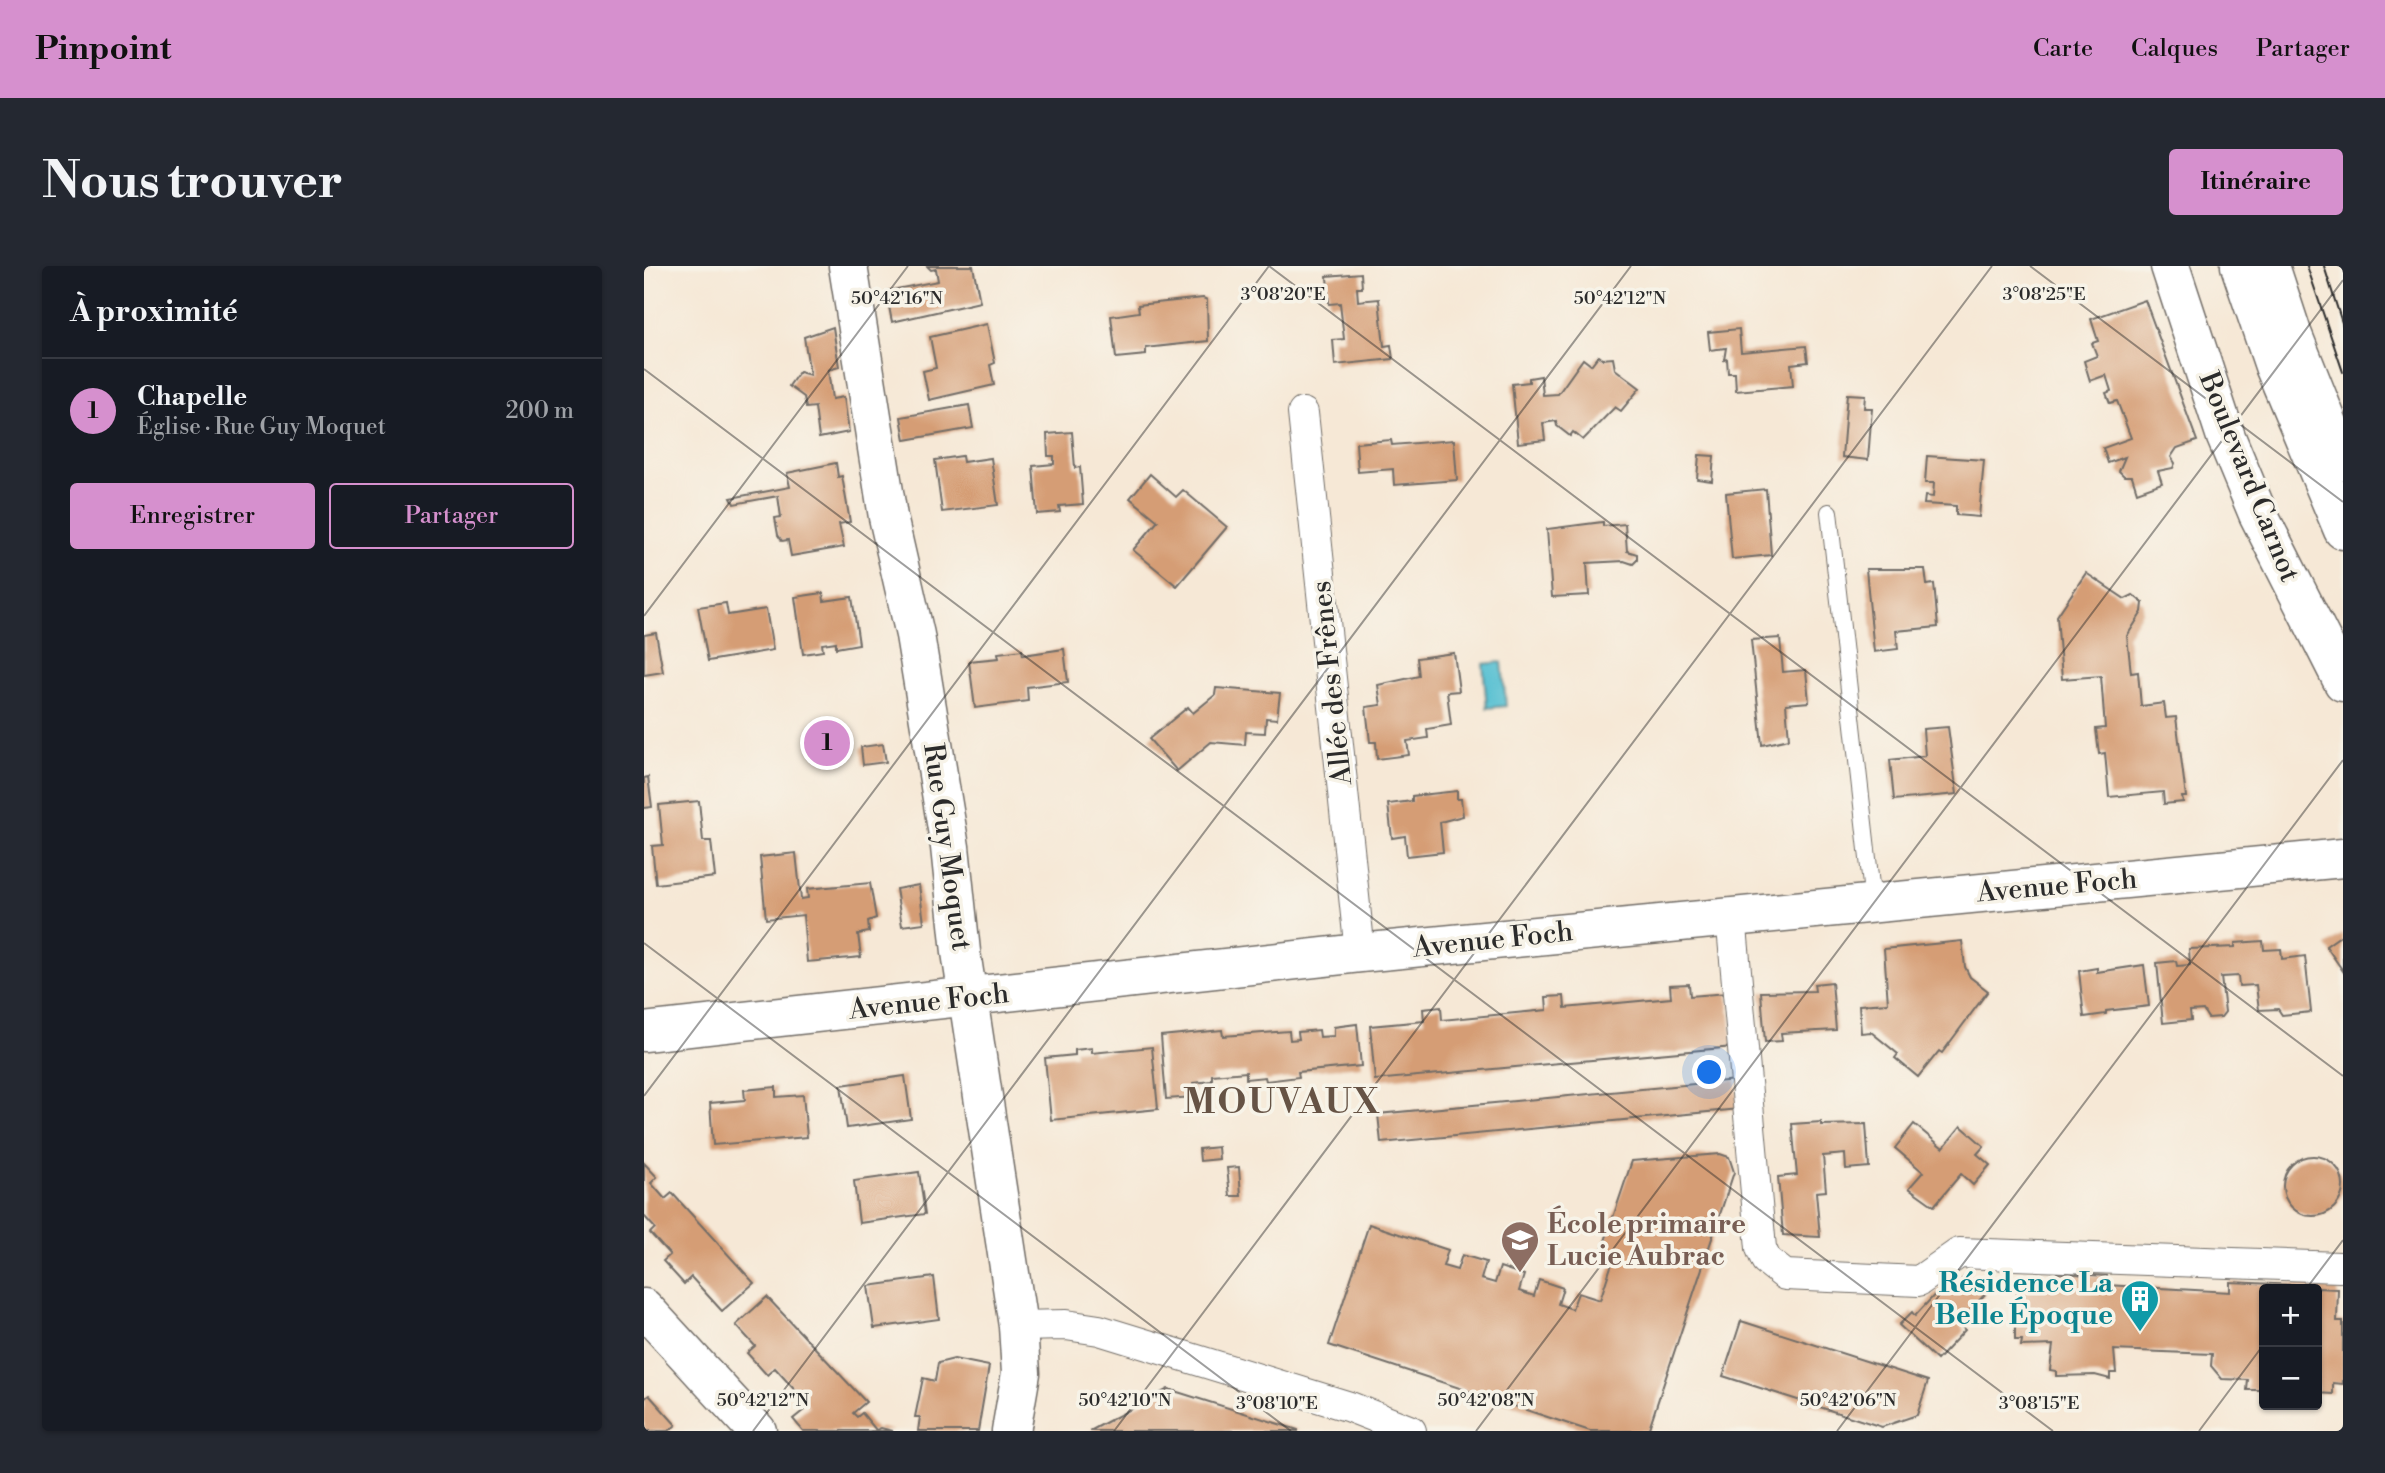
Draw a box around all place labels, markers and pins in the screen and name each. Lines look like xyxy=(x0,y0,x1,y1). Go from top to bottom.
pin: 1 xyxy=(804,717,850,769)
place label: École primaire Lucie Aubrac xyxy=(1547,1205,1746,1274)
school or university icon: École primaire Lucie Aubrac xyxy=(1499,1219,1541,1274)
place label: Résidence La Belle Époque xyxy=(1935,1266,2114,1333)
building icon: Résidence La Belle Époque xyxy=(2119,1278,2161,1333)

